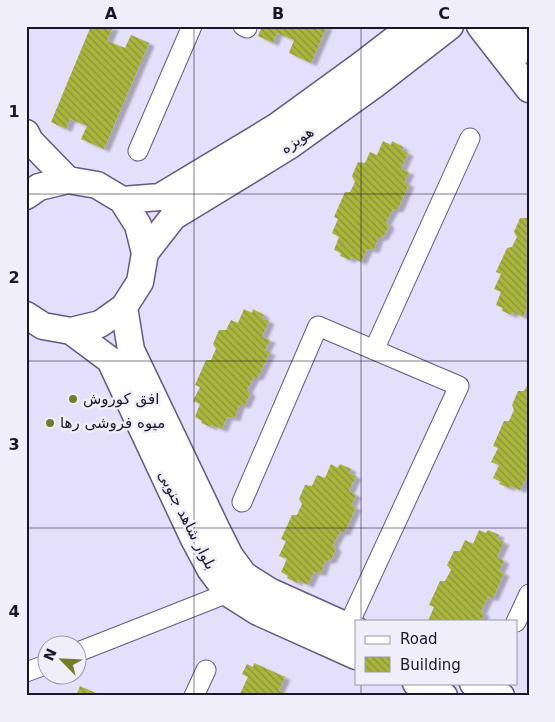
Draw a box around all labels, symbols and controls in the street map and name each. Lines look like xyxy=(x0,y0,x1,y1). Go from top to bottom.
text: A xyxy=(105,4,118,23)
text: B xyxy=(272,4,284,23)
text: C xyxy=(438,4,450,23)
text: 1 xyxy=(8,102,20,121)
street label: هویزه xyxy=(277,122,317,158)
text: 2 xyxy=(8,268,20,287)
place label: افق کوروش xyxy=(83,390,159,408)
marker: افق کوروش xyxy=(67,393,79,405)
place label: میوه فروشی رها xyxy=(60,414,165,432)
marker: میوه فروشی رها xyxy=(44,417,56,429)
text: 3 xyxy=(8,435,20,454)
street label: بلوار شاهد جنوبی xyxy=(154,467,220,573)
text: 4 xyxy=(8,602,20,621)
legend xyxy=(355,620,518,684)
text: Road xyxy=(400,630,438,648)
north arrow xyxy=(38,634,88,684)
text: N xyxy=(40,646,60,663)
text: Building xyxy=(400,656,461,674)

